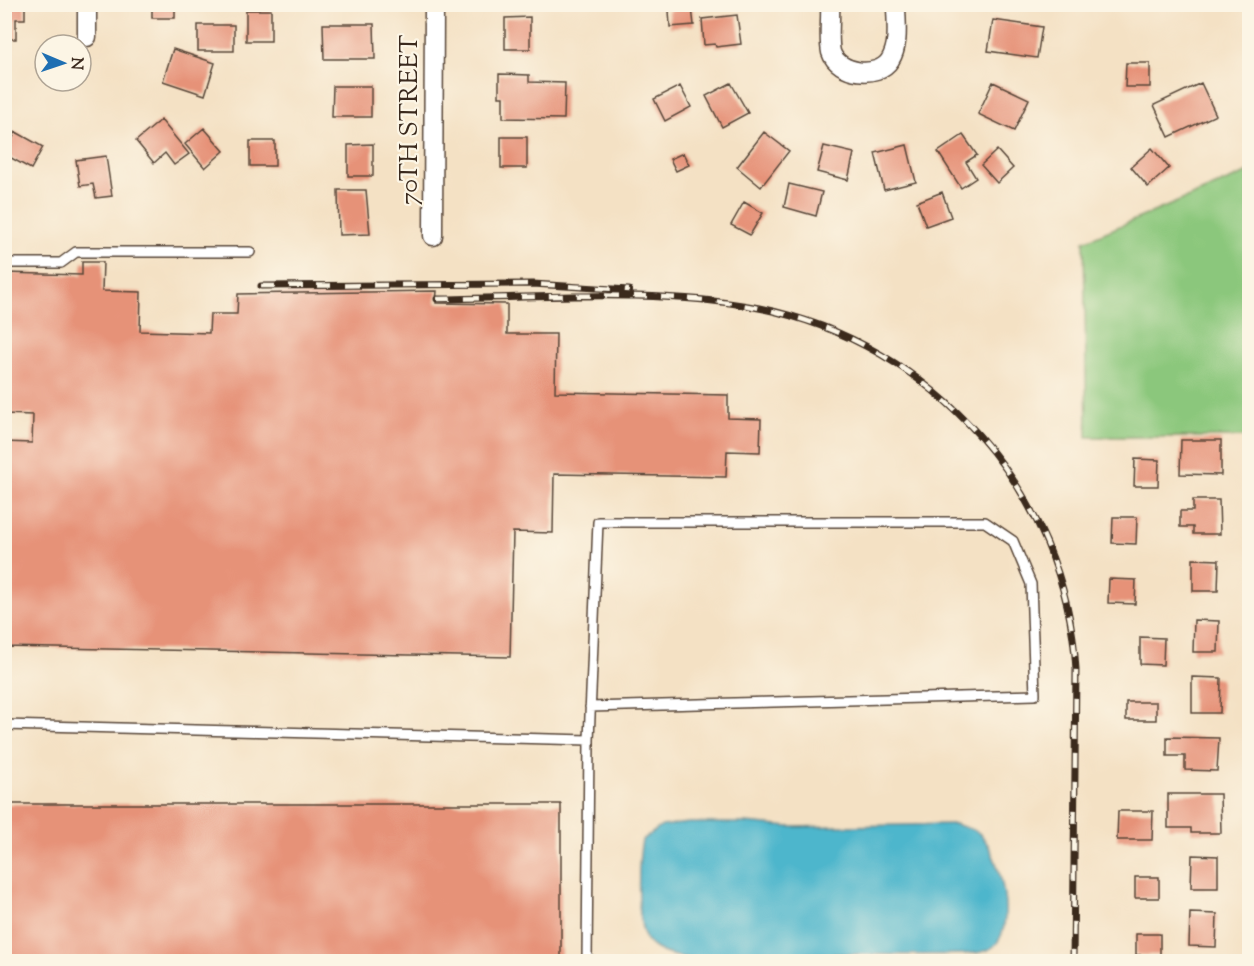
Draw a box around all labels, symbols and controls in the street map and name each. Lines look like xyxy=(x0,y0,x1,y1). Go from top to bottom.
north arrow xyxy=(33,33,93,93)
street label: 70TH STREET xyxy=(392,35,429,205)
text: N xyxy=(64,57,87,70)

